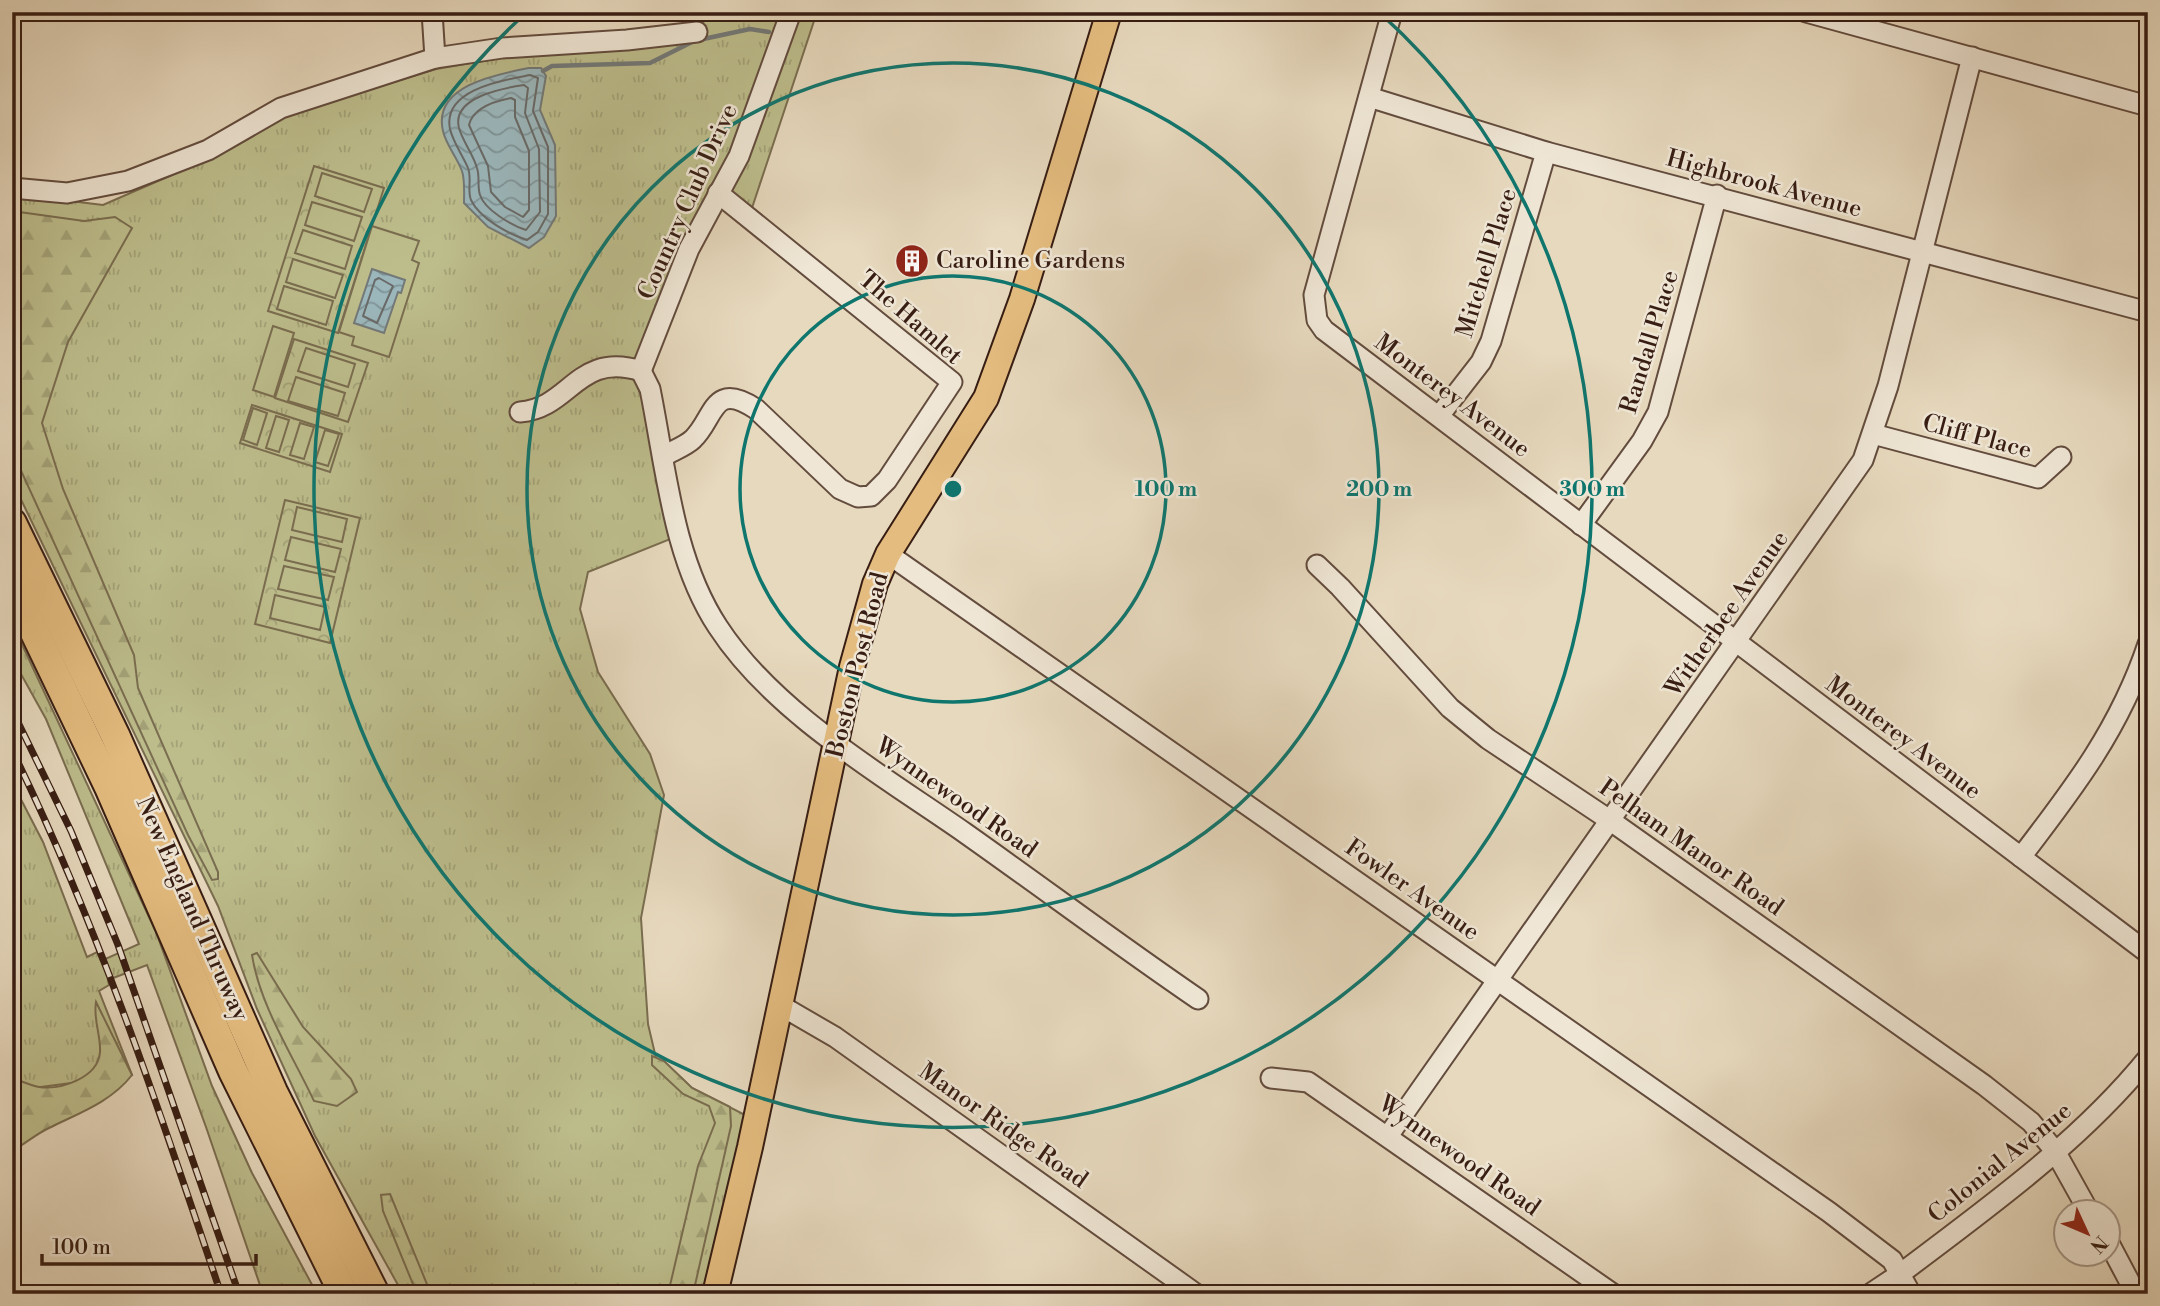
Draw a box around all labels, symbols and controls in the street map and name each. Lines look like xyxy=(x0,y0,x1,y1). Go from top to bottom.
street label: Country Club Drive xyxy=(631,99,745,305)
street label: Highbrook Avenue xyxy=(1663,143,1865,225)
street label: Mitchell Place xyxy=(1450,185,1524,341)
building icon: Caroline Gardens xyxy=(893,242,931,280)
place label: Caroline Gardens xyxy=(936,246,1125,276)
street label: The Hamlet xyxy=(852,265,968,372)
street label: Randall Place xyxy=(1614,267,1686,417)
street label: Monterey Avenue xyxy=(1368,328,1536,464)
street label: Cliff Place xyxy=(1919,408,2035,466)
centre of rings xyxy=(941,477,965,501)
text: 100 m xyxy=(1135,477,1197,503)
text: 200 m xyxy=(1346,477,1412,503)
text: 300 m xyxy=(1559,477,1625,503)
street label: Witherbee Avenue xyxy=(1658,525,1795,704)
street label: Boston Post Road xyxy=(820,569,896,762)
street label: Monterey Avenue xyxy=(1819,670,1987,806)
street label: Wynnewood Road xyxy=(868,730,1043,865)
street label: Pelham Manor Road xyxy=(1593,773,1789,923)
street label: New England Thruway xyxy=(129,792,255,1026)
street label: Fowler Avenue xyxy=(1339,833,1485,947)
street label: Manor Ridge Road xyxy=(913,1057,1094,1196)
street label: Wynnewood Road xyxy=(1371,1088,1546,1223)
street label: Colonial Avenue xyxy=(1922,1096,2078,1230)
north arrow xyxy=(2052,1198,2122,1268)
scale bar xyxy=(42,1222,256,1266)
text: N xyxy=(2085,1230,2112,1258)
text: 100 m xyxy=(52,1235,111,1261)

